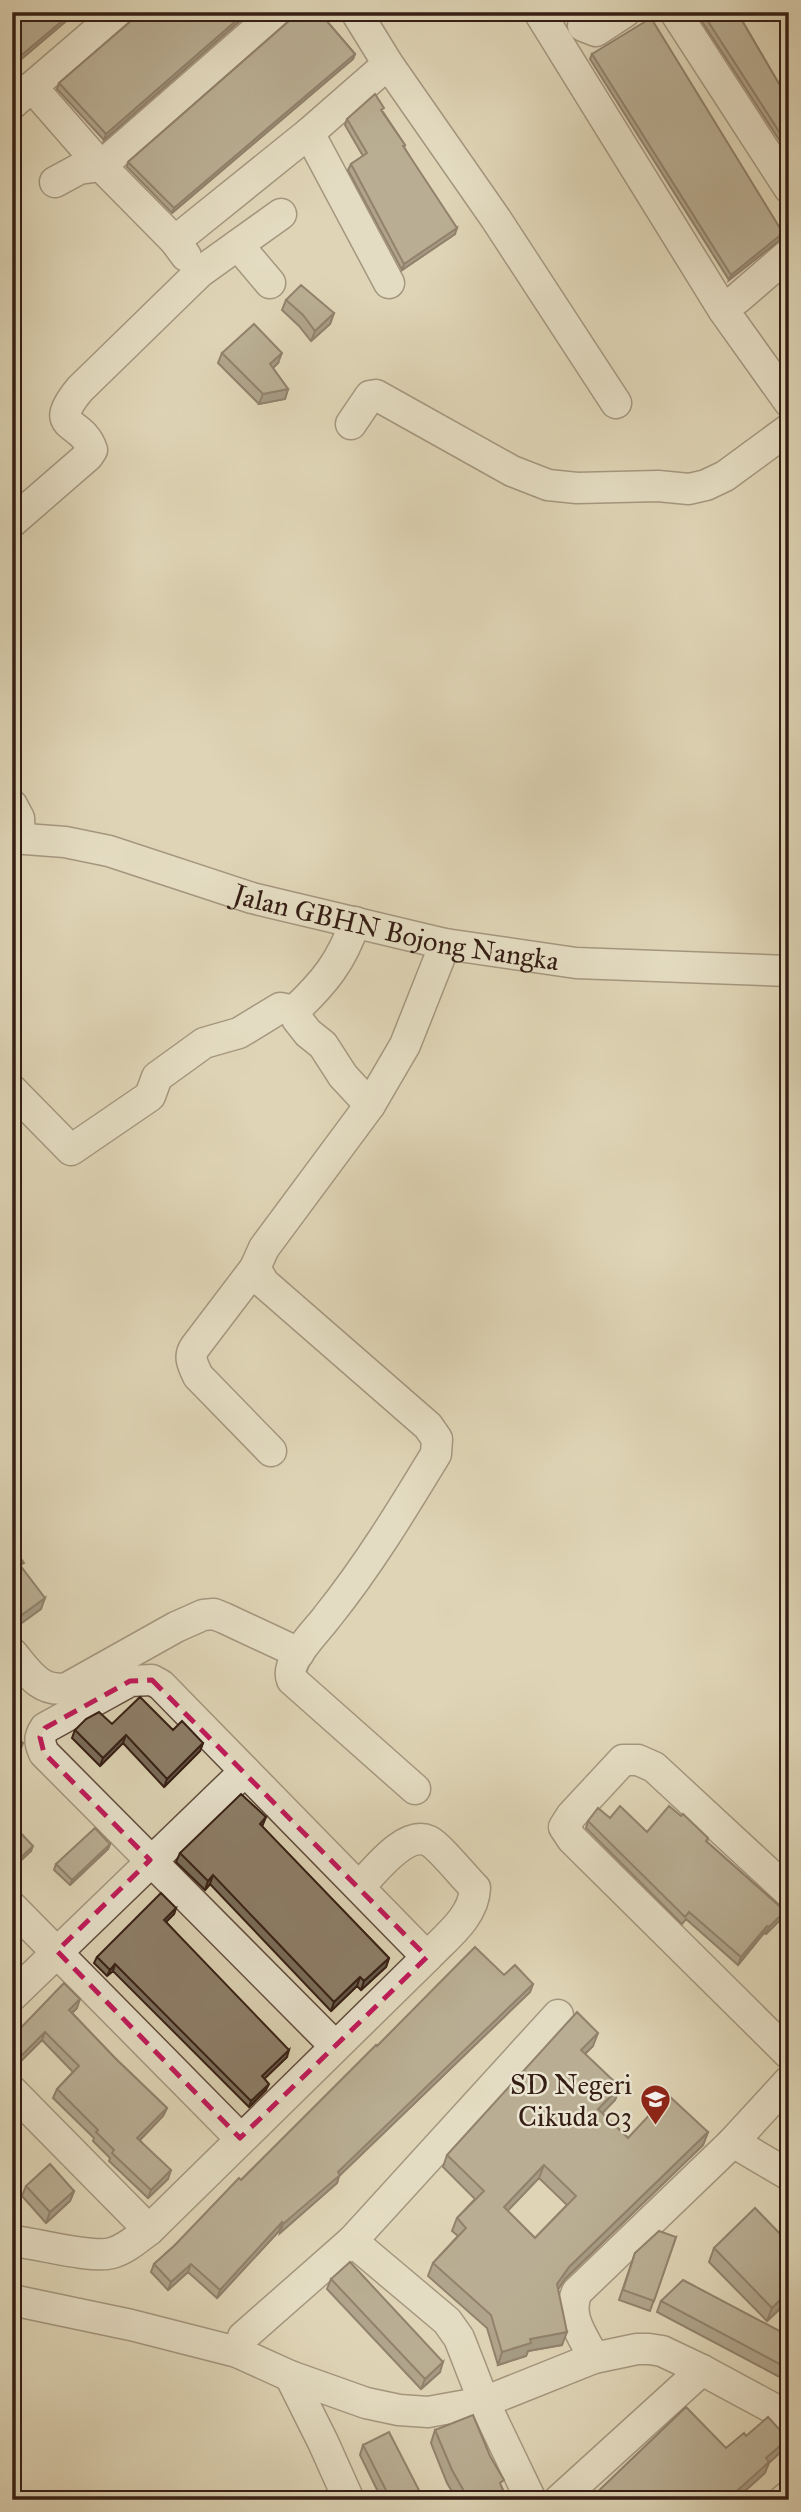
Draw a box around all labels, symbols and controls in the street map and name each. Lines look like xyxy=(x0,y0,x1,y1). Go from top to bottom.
street label: Jalan GBHN Bojong Nangka xyxy=(226,875,562,978)
place label: SD Negeri Cikuda 03 xyxy=(510,2067,632,2134)
school or university icon: SD Negeri Cikuda 03 xyxy=(638,2083,672,2127)

